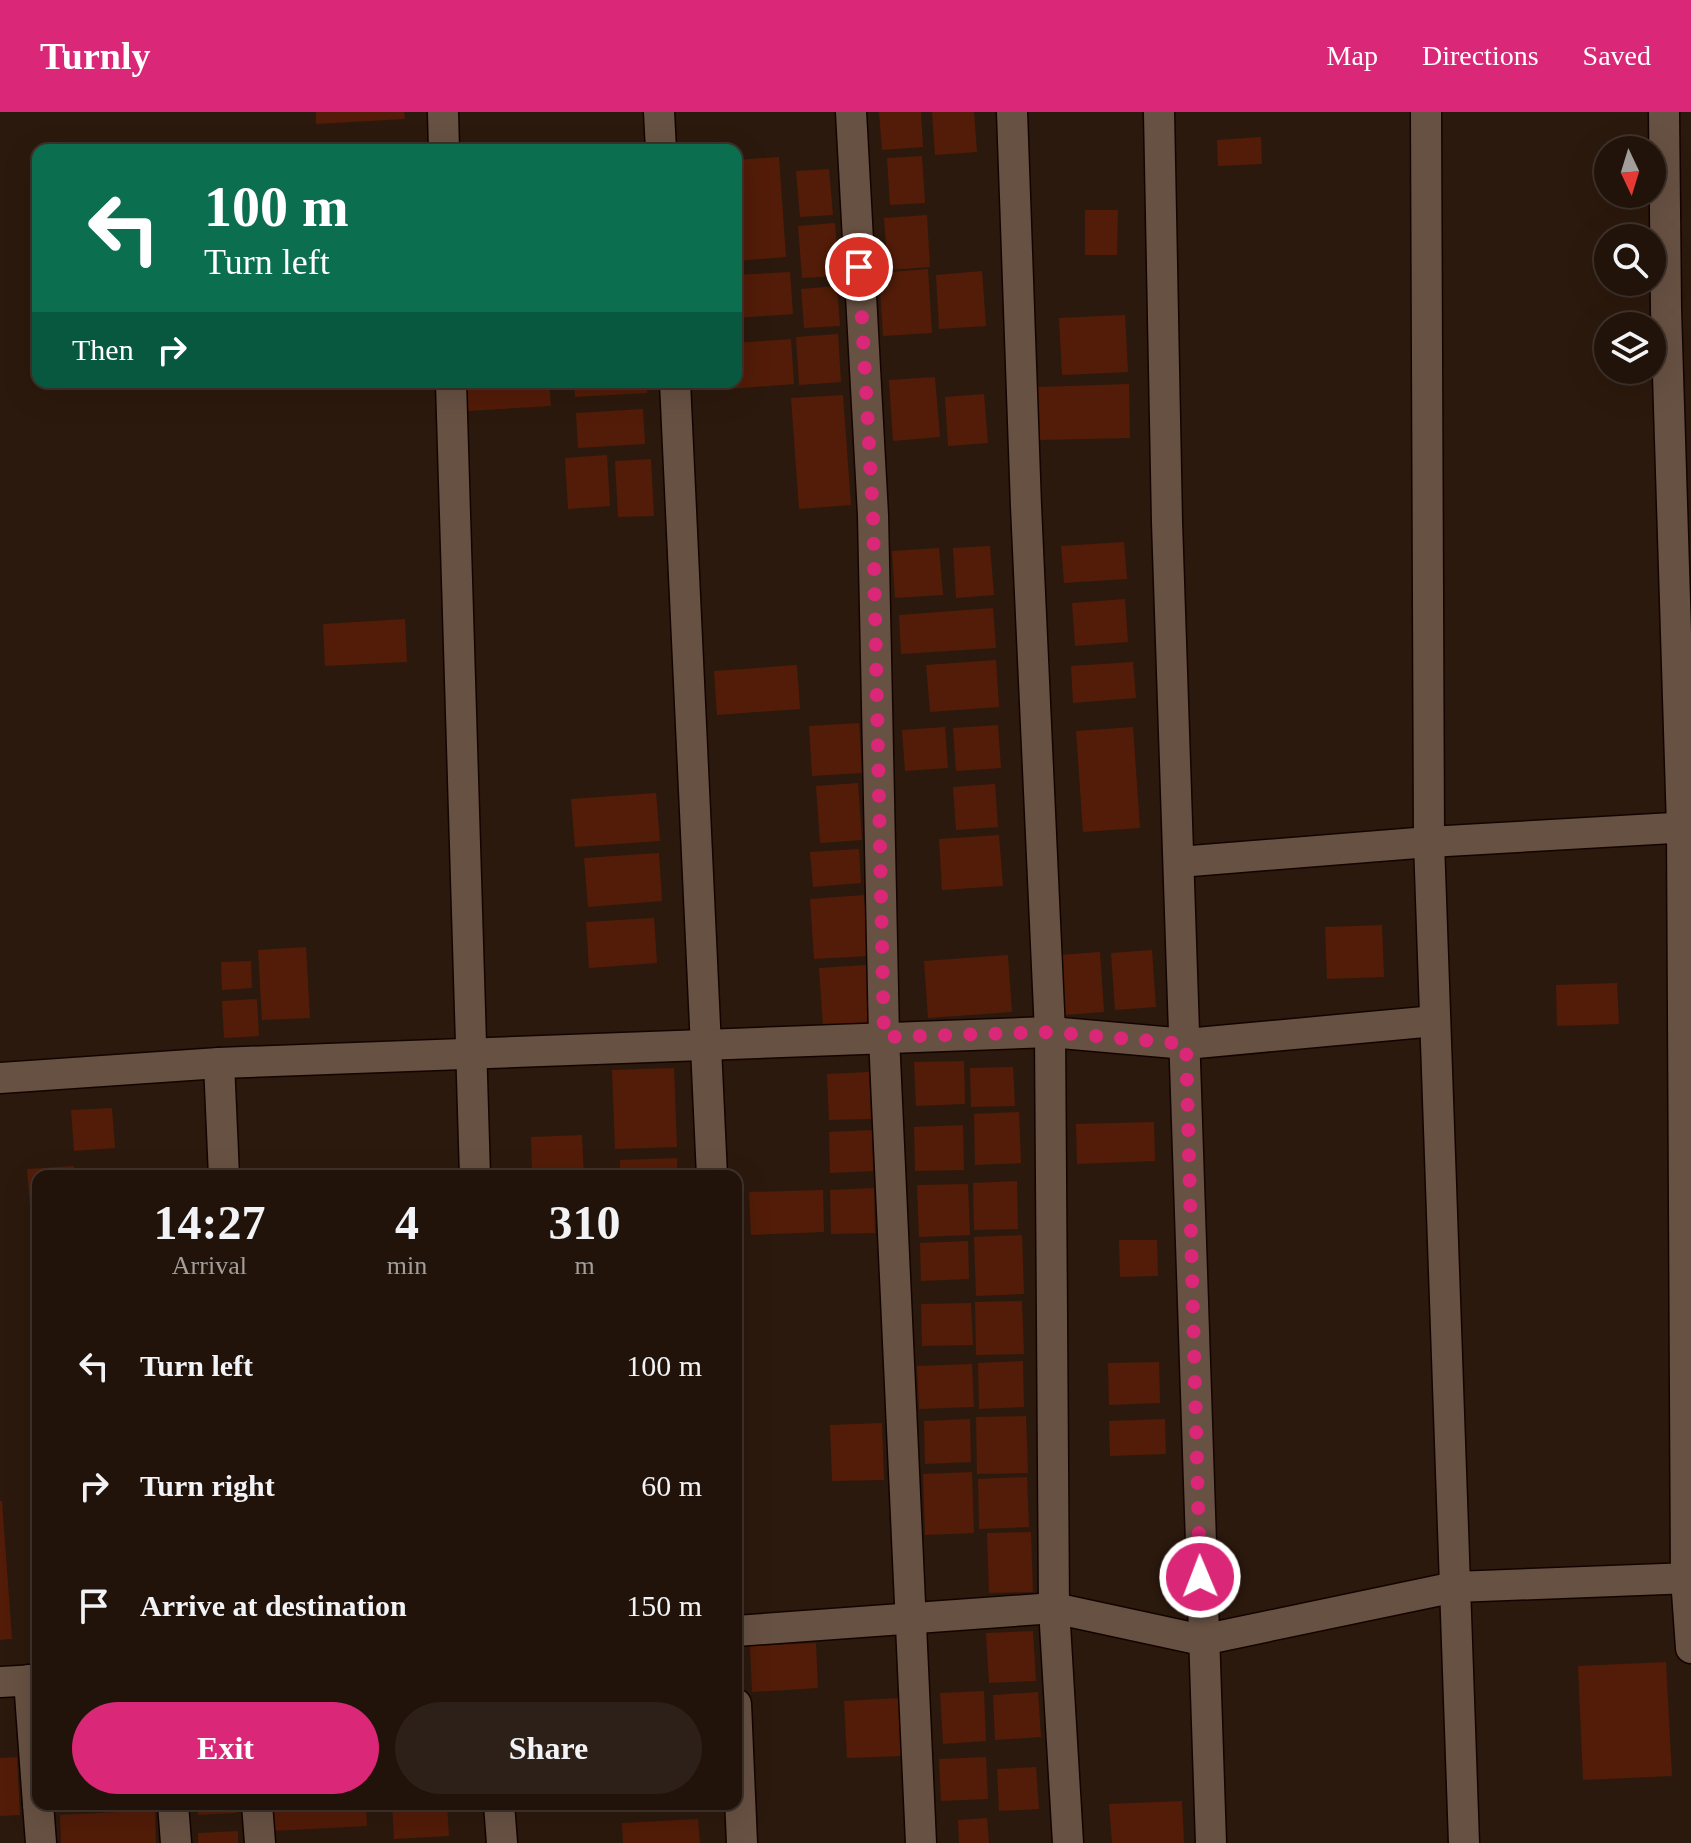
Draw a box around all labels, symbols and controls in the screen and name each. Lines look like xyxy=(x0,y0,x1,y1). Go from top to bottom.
text: Turnly xyxy=(40,35,151,77)
text: Map xyxy=(1327,40,1378,71)
text: Directions xyxy=(1422,40,1539,71)
text: Saved xyxy=(1583,40,1651,71)
north arrow xyxy=(1594,136,1666,208)
map controls xyxy=(1594,136,1666,384)
icon: left xyxy=(72,176,176,280)
text: 100 m xyxy=(204,176,349,238)
button: search xyxy=(1594,224,1666,296)
pin xyxy=(825,233,893,301)
text: Turn left xyxy=(204,242,330,282)
icon: arrive xyxy=(837,245,881,289)
button: layers xyxy=(1594,312,1666,384)
icon: right xyxy=(150,328,194,372)
text: Then xyxy=(72,333,134,366)
text: 14:27 xyxy=(153,1196,265,1249)
text: 4 xyxy=(395,1196,419,1249)
text: 310 xyxy=(549,1196,621,1249)
text: Arrival xyxy=(172,1251,247,1280)
text: min xyxy=(387,1251,427,1280)
text: m xyxy=(574,1251,595,1280)
icon: left xyxy=(72,1344,116,1388)
text: Turn left xyxy=(140,1349,253,1382)
text: 100 m xyxy=(626,1349,702,1382)
icon: right xyxy=(72,1464,116,1508)
text: Turn right xyxy=(140,1469,275,1502)
text: 60 m xyxy=(641,1469,702,1502)
position arrow xyxy=(1158,1535,1242,1619)
icon: arrive xyxy=(72,1584,116,1628)
text: Arrive at destination xyxy=(140,1589,407,1622)
text: 150 m xyxy=(626,1589,702,1622)
button: Exit xyxy=(72,1702,379,1794)
button: Share xyxy=(395,1702,702,1794)

